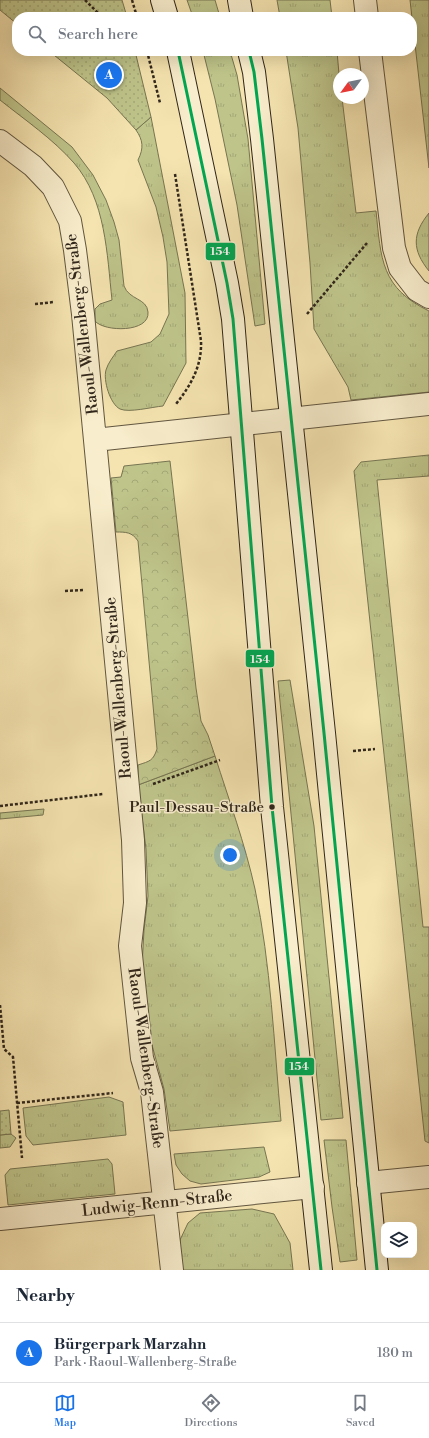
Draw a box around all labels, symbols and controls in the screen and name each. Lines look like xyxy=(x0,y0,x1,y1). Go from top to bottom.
search box xyxy=(12,12,417,56)
icon: search xyxy=(26,23,48,45)
text: Search here xyxy=(58,25,138,44)
pin: A xyxy=(96,60,122,90)
north arrow xyxy=(333,68,369,104)
street label: Raoul-Wallenberg-Straße xyxy=(61,232,103,416)
line badge: 154 xyxy=(205,242,236,261)
text: 154 xyxy=(210,245,230,259)
street label: Raoul-Wallenberg-Straße xyxy=(100,596,136,780)
line badge: 154 xyxy=(245,649,275,668)
text: 154 xyxy=(250,653,270,667)
place label: Paul-Dessau-Straße xyxy=(129,798,264,817)
marker: Paul-Dessau-Straße xyxy=(267,802,277,812)
your location xyxy=(220,845,240,865)
street label: Raoul-Wallenberg-Straße xyxy=(123,966,169,1150)
line badge: 154 xyxy=(284,1057,315,1076)
text: 154 xyxy=(289,1060,309,1074)
street label: Ludwig-Renn-Straße xyxy=(81,1185,233,1221)
map controls xyxy=(381,1222,417,1258)
button: layers xyxy=(381,1222,417,1258)
text: Nearby xyxy=(16,1285,75,1307)
text: Bürgerpark Marzahn xyxy=(54,1335,206,1354)
text: A xyxy=(24,1345,34,1361)
text: 180 m xyxy=(377,1345,413,1361)
text: Park · Raoul-Wallenberg-Straße xyxy=(54,1354,237,1370)
tab: Map xyxy=(54,1392,76,1430)
tab: Directions xyxy=(185,1392,238,1430)
tab: Saved xyxy=(346,1392,375,1430)

